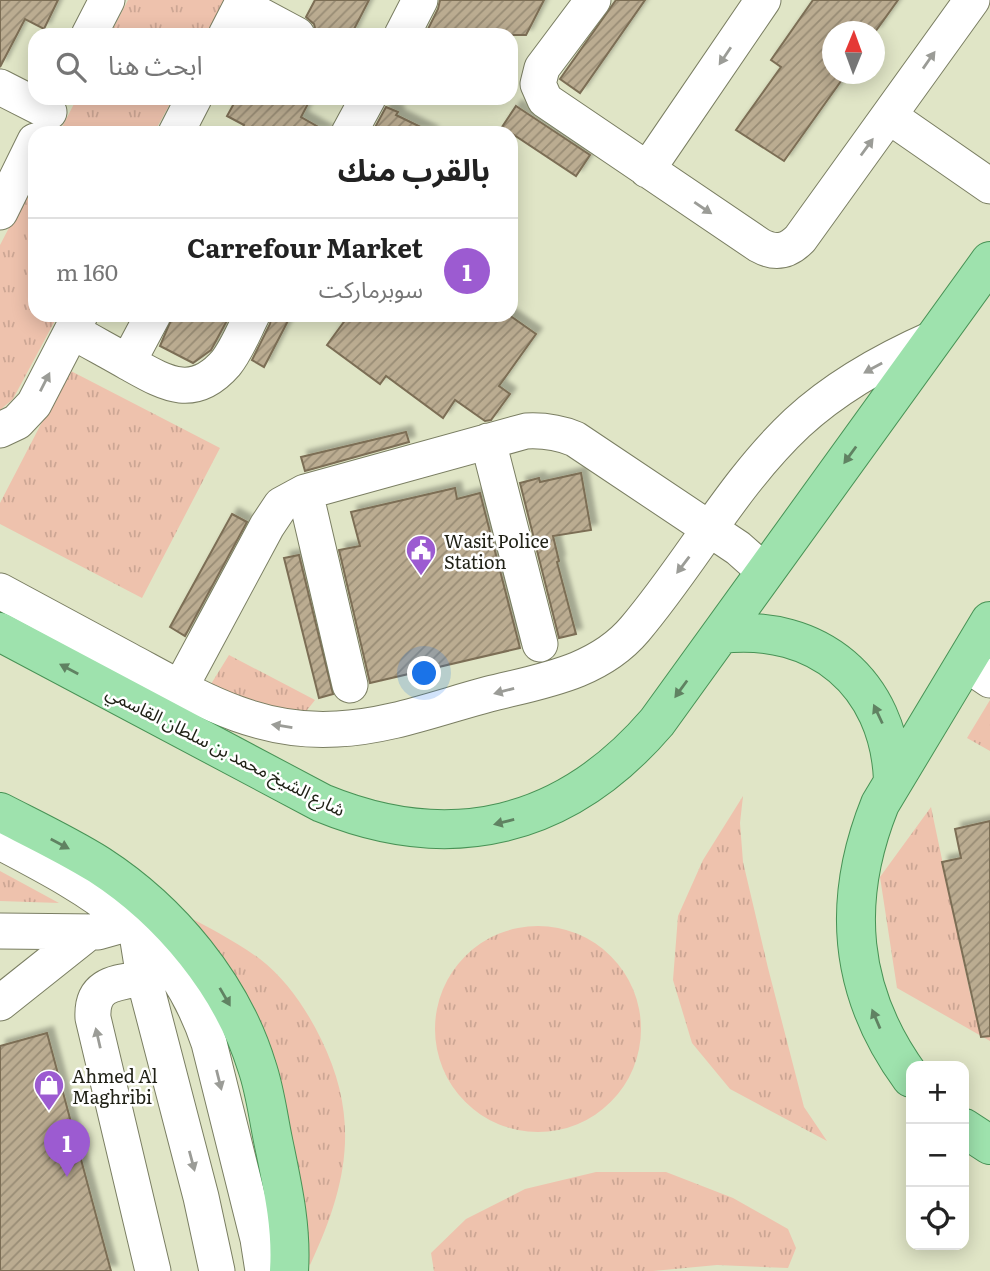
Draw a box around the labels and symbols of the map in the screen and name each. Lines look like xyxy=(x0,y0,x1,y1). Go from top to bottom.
north arrow xyxy=(822,21,885,84)
one-way arrow xyxy=(718,47,732,65)
one-way arrow xyxy=(922,51,936,69)
one-way arrow xyxy=(860,138,874,156)
one-way arrow xyxy=(694,201,713,214)
one-way arrow xyxy=(863,362,882,374)
one-way arrow xyxy=(40,372,51,392)
one-way arrow xyxy=(843,446,857,464)
place label: Wasit Police Station xyxy=(444,527,549,575)
public building icon: Wasit Police Station xyxy=(404,533,438,577)
one-way arrow xyxy=(676,556,690,574)
your location xyxy=(407,656,441,690)
one-way arrow xyxy=(59,663,79,675)
street label: شارع الشيخ محمد بن سلطان القاسمي xyxy=(101,678,350,824)
one-way arrow xyxy=(674,680,688,698)
one-way arrow xyxy=(493,686,514,696)
one-way arrow xyxy=(872,704,884,724)
one-way arrow xyxy=(270,720,292,731)
one-way arrow xyxy=(493,816,515,827)
one-way arrow xyxy=(51,838,70,850)
one-way arrow xyxy=(218,987,231,1006)
one-way arrow xyxy=(871,1009,882,1030)
one-way arrow xyxy=(92,1027,103,1049)
place label: Ahmed Al Maghribi xyxy=(72,1062,158,1110)
shop icon: Ahmed Al Maghribi xyxy=(32,1068,66,1112)
one-way arrow xyxy=(214,1069,225,1091)
pin: 1 xyxy=(44,1119,90,1177)
one-way arrow xyxy=(187,1150,198,1172)

